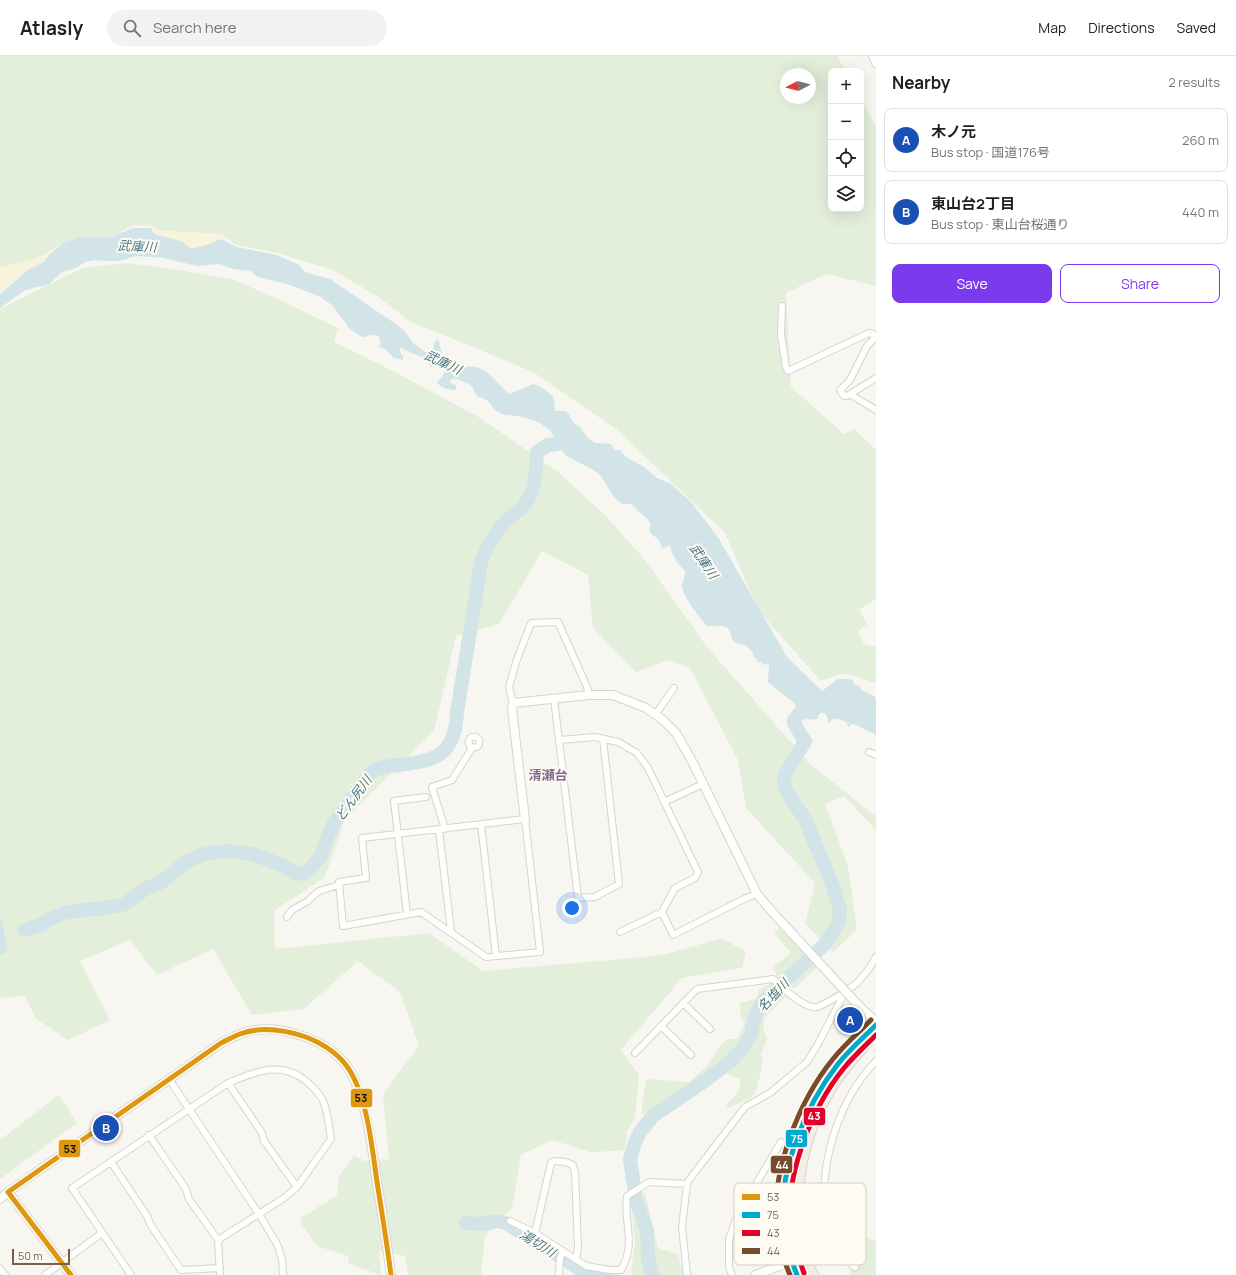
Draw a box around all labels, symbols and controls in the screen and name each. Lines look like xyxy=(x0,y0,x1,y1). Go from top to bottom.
search box xyxy=(107,10,387,46)
text: Atlasly xyxy=(20,15,83,41)
icon: search xyxy=(121,17,143,39)
text: Search here xyxy=(153,17,236,38)
text: Map xyxy=(1038,18,1066,37)
text: Directions xyxy=(1088,18,1155,37)
text: Saved xyxy=(1177,18,1216,37)
north arrow xyxy=(780,68,816,104)
map controls xyxy=(828,68,864,212)
button: + xyxy=(828,68,864,104)
text: Nearby xyxy=(892,71,950,94)
text: 2 results xyxy=(1168,73,1220,91)
button: − xyxy=(828,104,864,140)
text: 木ノ元 xyxy=(931,121,976,142)
text: A xyxy=(902,131,910,149)
text: 260 m xyxy=(1182,131,1219,149)
button: locate xyxy=(828,140,864,176)
text: Bus stop · 国道176号 xyxy=(931,143,1050,161)
button: layers xyxy=(828,176,864,212)
text: 東山台2丁目 xyxy=(931,193,1015,214)
text: B xyxy=(902,203,910,221)
text: 440 m xyxy=(1182,203,1219,221)
text: Bus stop · 東山台桜通り xyxy=(931,215,1069,233)
water label: 武庫川 xyxy=(117,236,159,256)
button: Save xyxy=(892,264,1052,303)
button: Share xyxy=(1060,264,1220,303)
water label: 武庫川 xyxy=(422,346,466,379)
water label: 武庫川 xyxy=(686,540,723,584)
district label: 清瀬台 xyxy=(528,766,568,784)
water label: どん尻川 xyxy=(330,770,377,824)
your location xyxy=(562,898,582,918)
water label: 名塩川 xyxy=(753,973,794,1015)
pin: A xyxy=(837,1005,863,1035)
line badge: 53 xyxy=(350,1088,373,1108)
text: 53 xyxy=(355,1090,367,1105)
line badge: 43 xyxy=(803,1107,826,1126)
text: 43 xyxy=(807,1108,821,1123)
pin: B xyxy=(93,1113,119,1143)
line badge: 75 xyxy=(785,1129,808,1148)
text: 75 xyxy=(791,1131,803,1146)
line badge: 53 xyxy=(58,1139,81,1158)
text: 53 xyxy=(64,1141,76,1156)
line badge: 44 xyxy=(770,1155,793,1174)
text: 44 xyxy=(775,1157,789,1172)
legend xyxy=(734,1183,866,1265)
text: 53 xyxy=(767,1189,779,1204)
text: 75 xyxy=(767,1207,779,1222)
water label: 湯切川 xyxy=(517,1225,561,1262)
text: 43 xyxy=(767,1225,780,1240)
text: 44 xyxy=(767,1243,780,1258)
scale bar xyxy=(12,1247,70,1266)
text: 50 m xyxy=(18,1248,43,1263)

